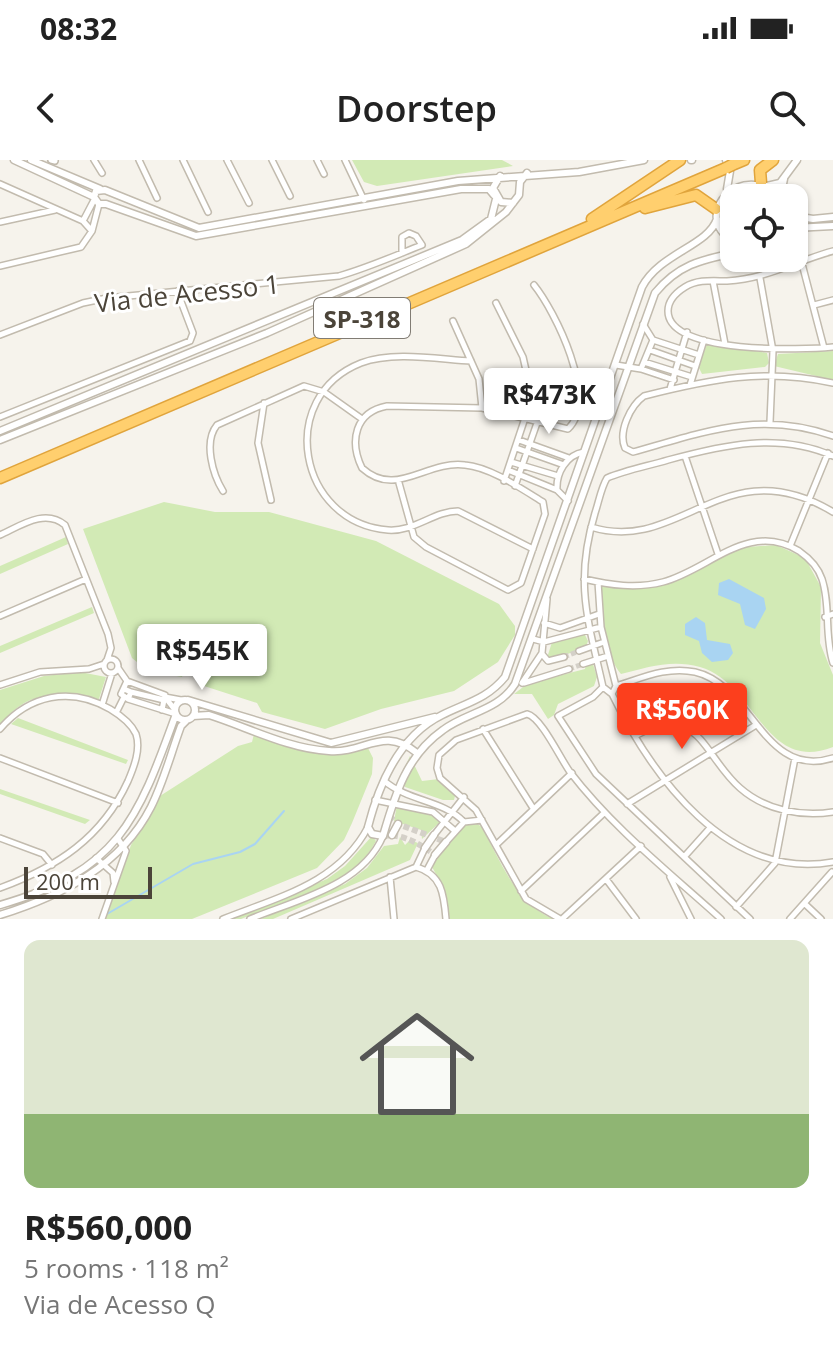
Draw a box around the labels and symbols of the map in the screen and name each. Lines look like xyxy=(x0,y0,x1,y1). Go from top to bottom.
street label: Via de Acesso 1 xyxy=(93,265,281,321)
road number: SP-318 xyxy=(314,298,410,338)
pin: R$473K xyxy=(484,368,614,436)
pin: R$545K xyxy=(137,624,267,692)
pin: R$560K xyxy=(617,683,747,751)
scale bar xyxy=(24,863,152,899)

